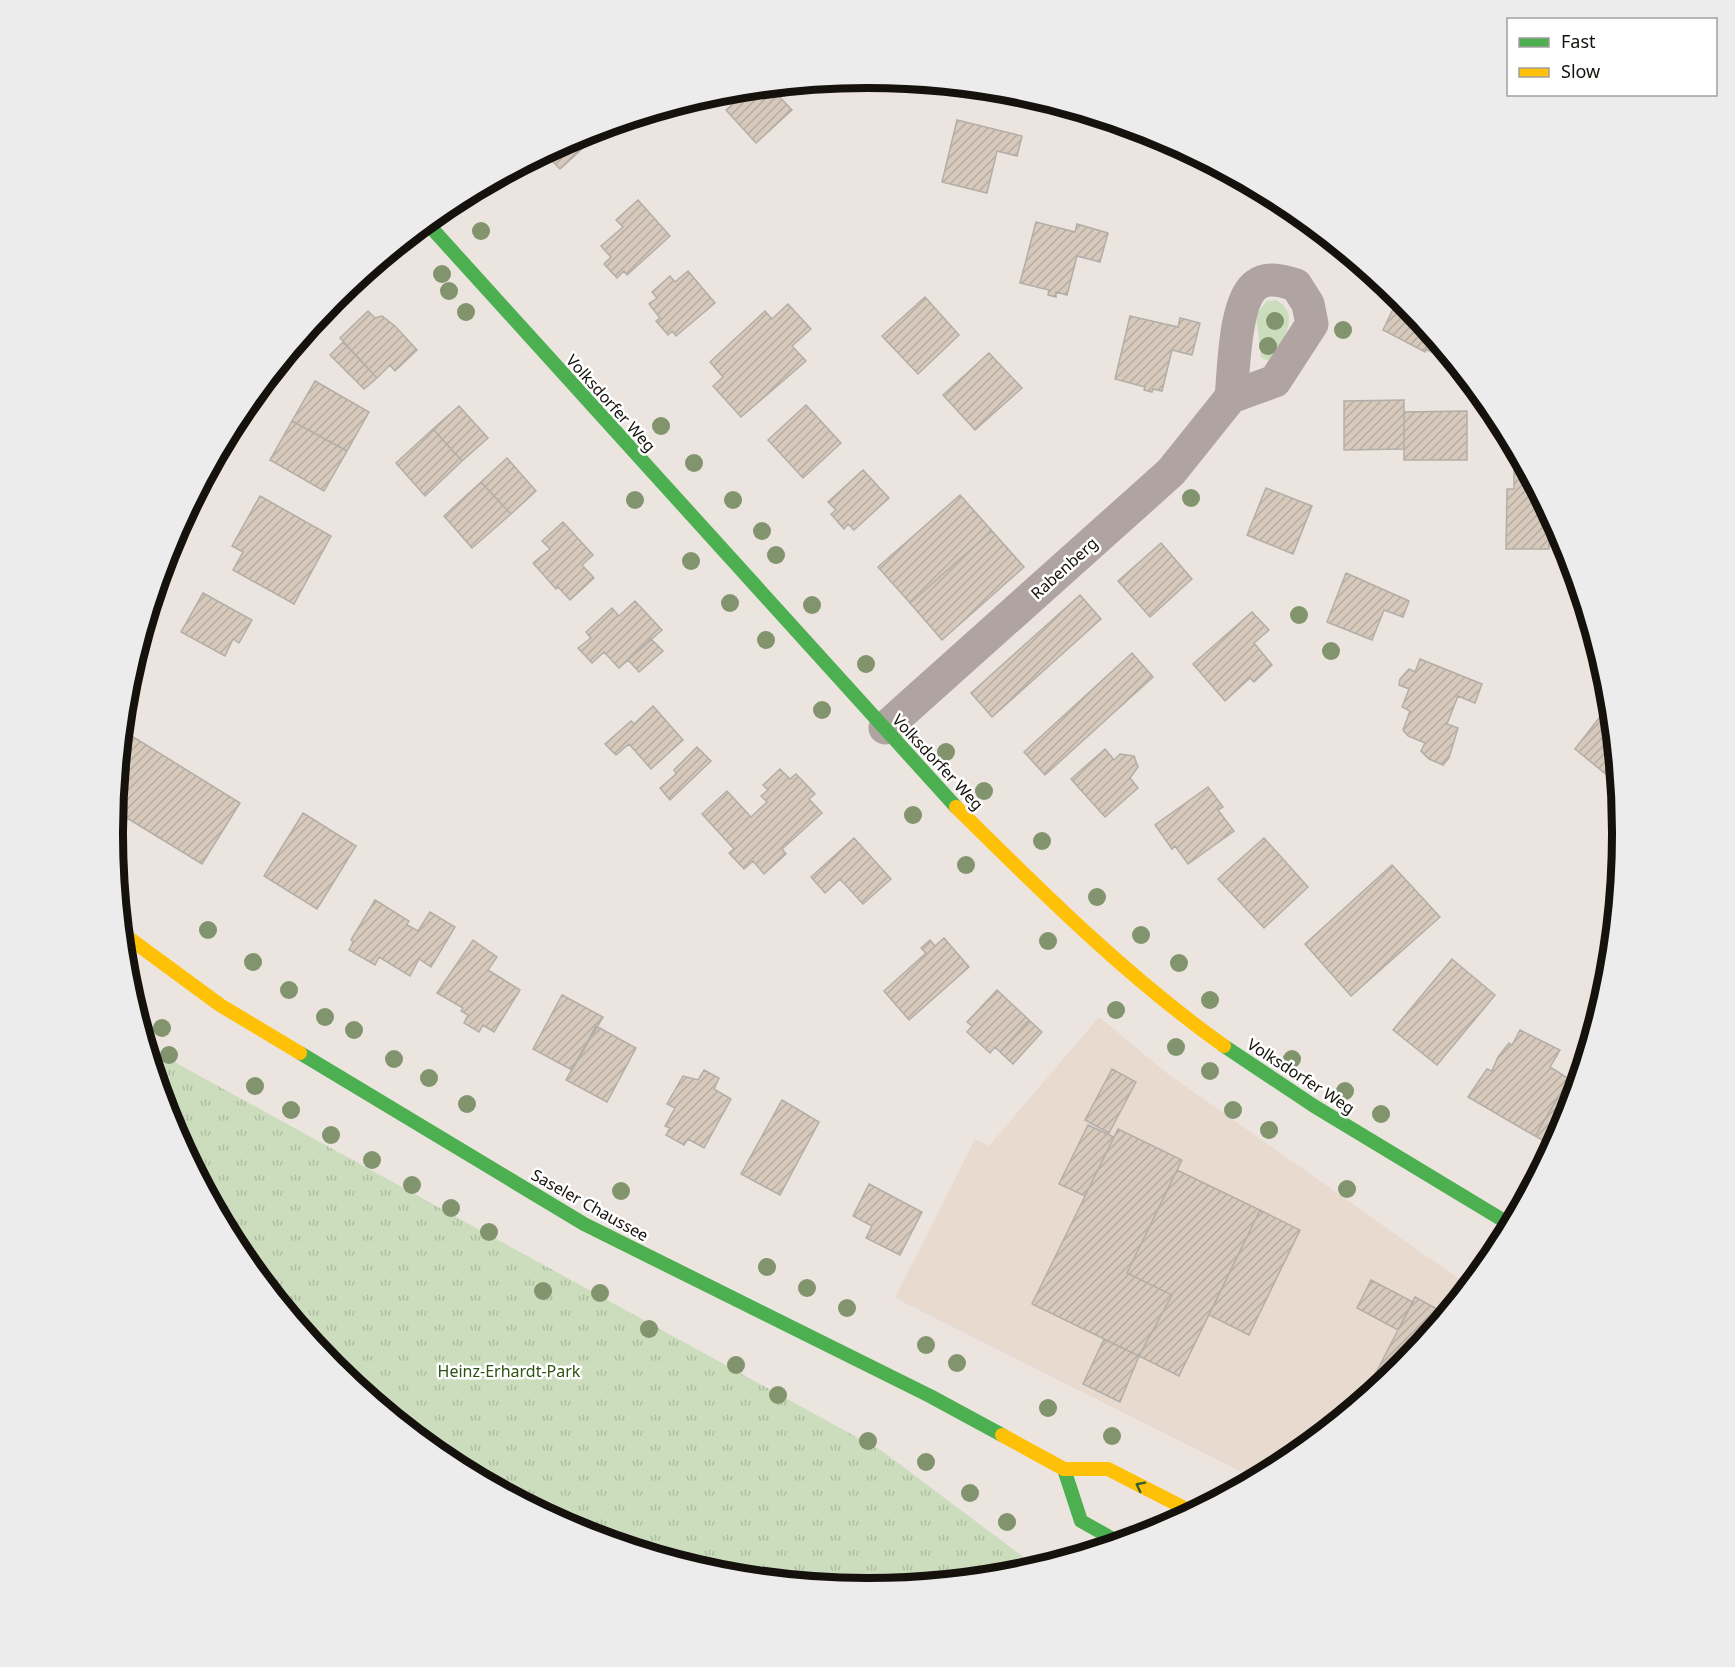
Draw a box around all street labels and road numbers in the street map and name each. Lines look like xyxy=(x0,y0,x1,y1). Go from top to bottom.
street label: Volksdorfer Weg xyxy=(561,350,661,456)
street label: Rabenberg xyxy=(1026,532,1102,604)
street label: Volksdorfer Weg xyxy=(888,709,988,815)
street label: Volksdorfer Weg xyxy=(1243,1033,1359,1119)
street label: Saseler Chaussee xyxy=(528,1164,652,1246)

